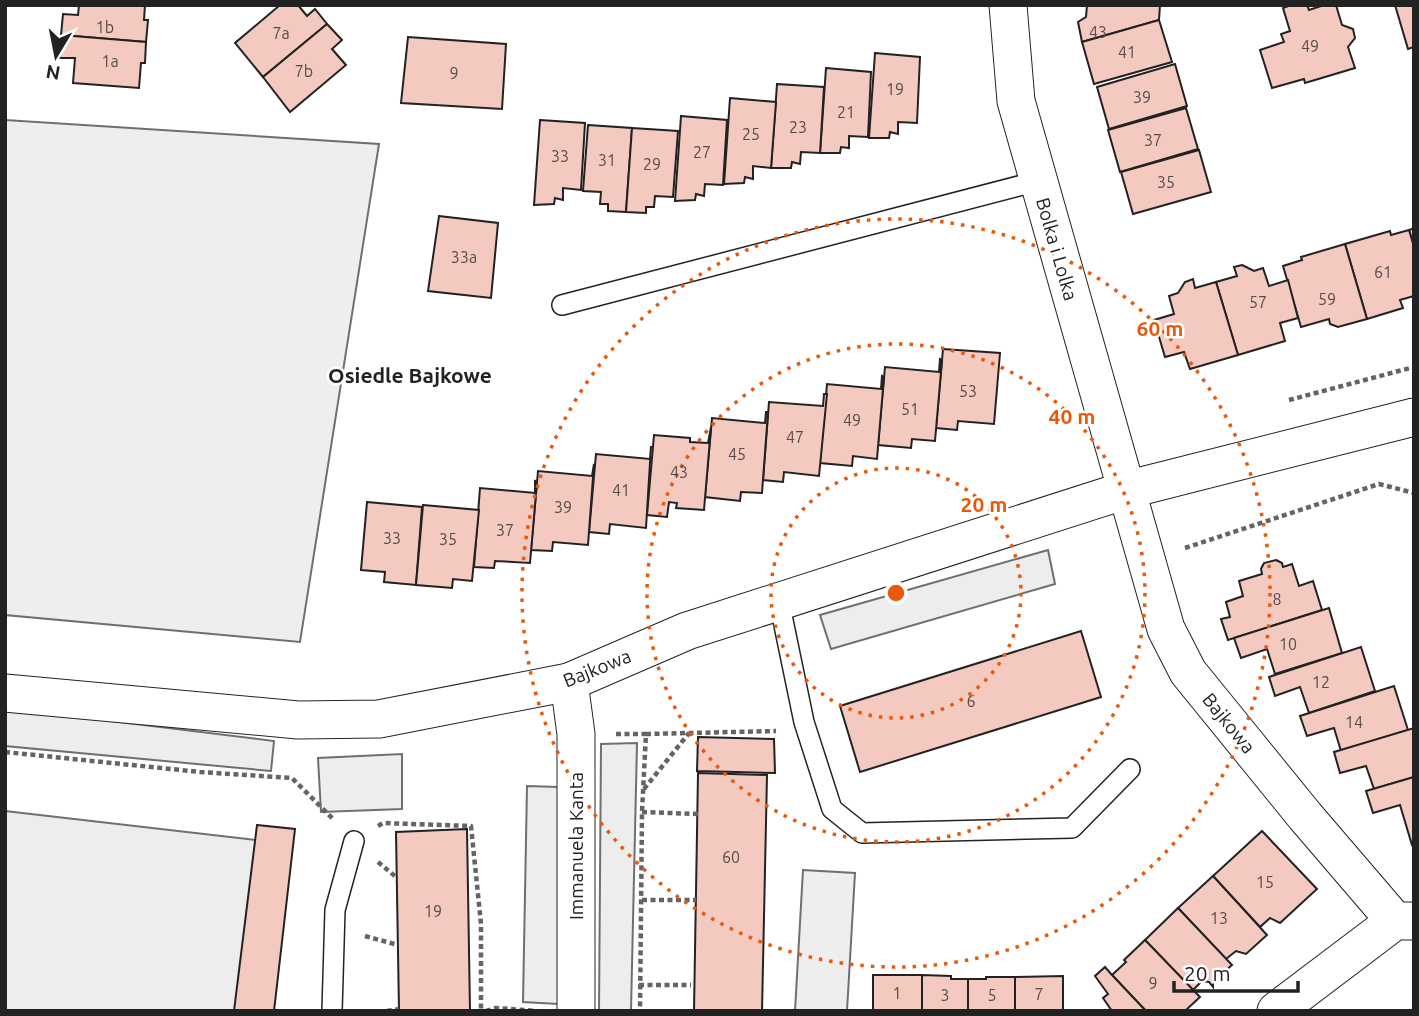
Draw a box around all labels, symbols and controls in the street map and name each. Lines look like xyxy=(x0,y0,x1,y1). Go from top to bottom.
house number: 1b xyxy=(96,18,114,36)
north arrow xyxy=(21,21,91,91)
house number: 43 xyxy=(1089,23,1107,41)
house number: 7a xyxy=(272,24,290,42)
house number: 49 xyxy=(1301,37,1319,55)
house number: 41 xyxy=(1118,43,1136,61)
house number: 1a xyxy=(101,52,119,70)
text: N xyxy=(44,61,62,85)
house number: 7b xyxy=(295,62,313,80)
house number: 9 xyxy=(449,64,459,82)
house number: 19 xyxy=(886,80,904,98)
house number: 39 xyxy=(1133,88,1151,106)
house number: 21 xyxy=(837,103,855,121)
house number: 23 xyxy=(789,118,807,136)
house number: 25 xyxy=(742,125,760,143)
house number: 37 xyxy=(1144,131,1162,149)
house number: 27 xyxy=(693,143,711,161)
house number: 33 xyxy=(551,147,569,165)
house number: 31 xyxy=(598,151,616,169)
house number: 29 xyxy=(643,155,661,173)
house number: 35 xyxy=(1157,173,1175,191)
street label: Bolka i Lolka xyxy=(1032,195,1082,303)
house number: 33a xyxy=(451,248,477,266)
house number: 61 xyxy=(1374,263,1392,281)
house number: 59 xyxy=(1318,290,1336,308)
house number: 57 xyxy=(1249,293,1267,311)
text: 60 m xyxy=(1137,316,1183,340)
district label: Osiedle Bajkowe xyxy=(328,363,492,387)
house number: 53 xyxy=(959,382,977,400)
house number: 51 xyxy=(901,400,919,418)
text: 40 m xyxy=(1049,404,1095,428)
house number: 49 xyxy=(843,411,861,429)
house number: 47 xyxy=(786,428,804,446)
house number: 45 xyxy=(728,445,746,463)
house number: 43 xyxy=(670,463,688,481)
house number: 41 xyxy=(612,481,630,499)
text: 20 m xyxy=(961,492,1007,516)
house number: 39 xyxy=(554,498,572,516)
house number: 37 xyxy=(496,521,514,539)
house number: 33 xyxy=(383,529,401,547)
house number: 35 xyxy=(439,530,457,548)
centre of rings xyxy=(884,581,908,605)
house number: 8 xyxy=(1272,590,1282,608)
house number: 10 xyxy=(1279,635,1297,653)
street label: Bajkowa xyxy=(560,644,634,692)
house number: 12 xyxy=(1312,673,1330,691)
street label: Bajkowa xyxy=(1198,688,1260,758)
house number: 6 xyxy=(966,692,976,710)
house number: 14 xyxy=(1345,713,1363,731)
street label: Immanuela Kanta xyxy=(565,772,587,920)
house number: 60 xyxy=(722,848,740,866)
house number: 15 xyxy=(1256,873,1274,891)
house number: 19 xyxy=(424,902,442,920)
house number: 13 xyxy=(1210,909,1228,927)
scale bar xyxy=(1174,950,1298,994)
text: 20 m xyxy=(1184,961,1231,985)
house number: 9 xyxy=(1148,974,1158,992)
house number: 1 xyxy=(892,984,902,1002)
house number: 7 xyxy=(1034,985,1044,1003)
house number: 3 xyxy=(940,986,950,1004)
house number: 5 xyxy=(987,986,997,1004)

